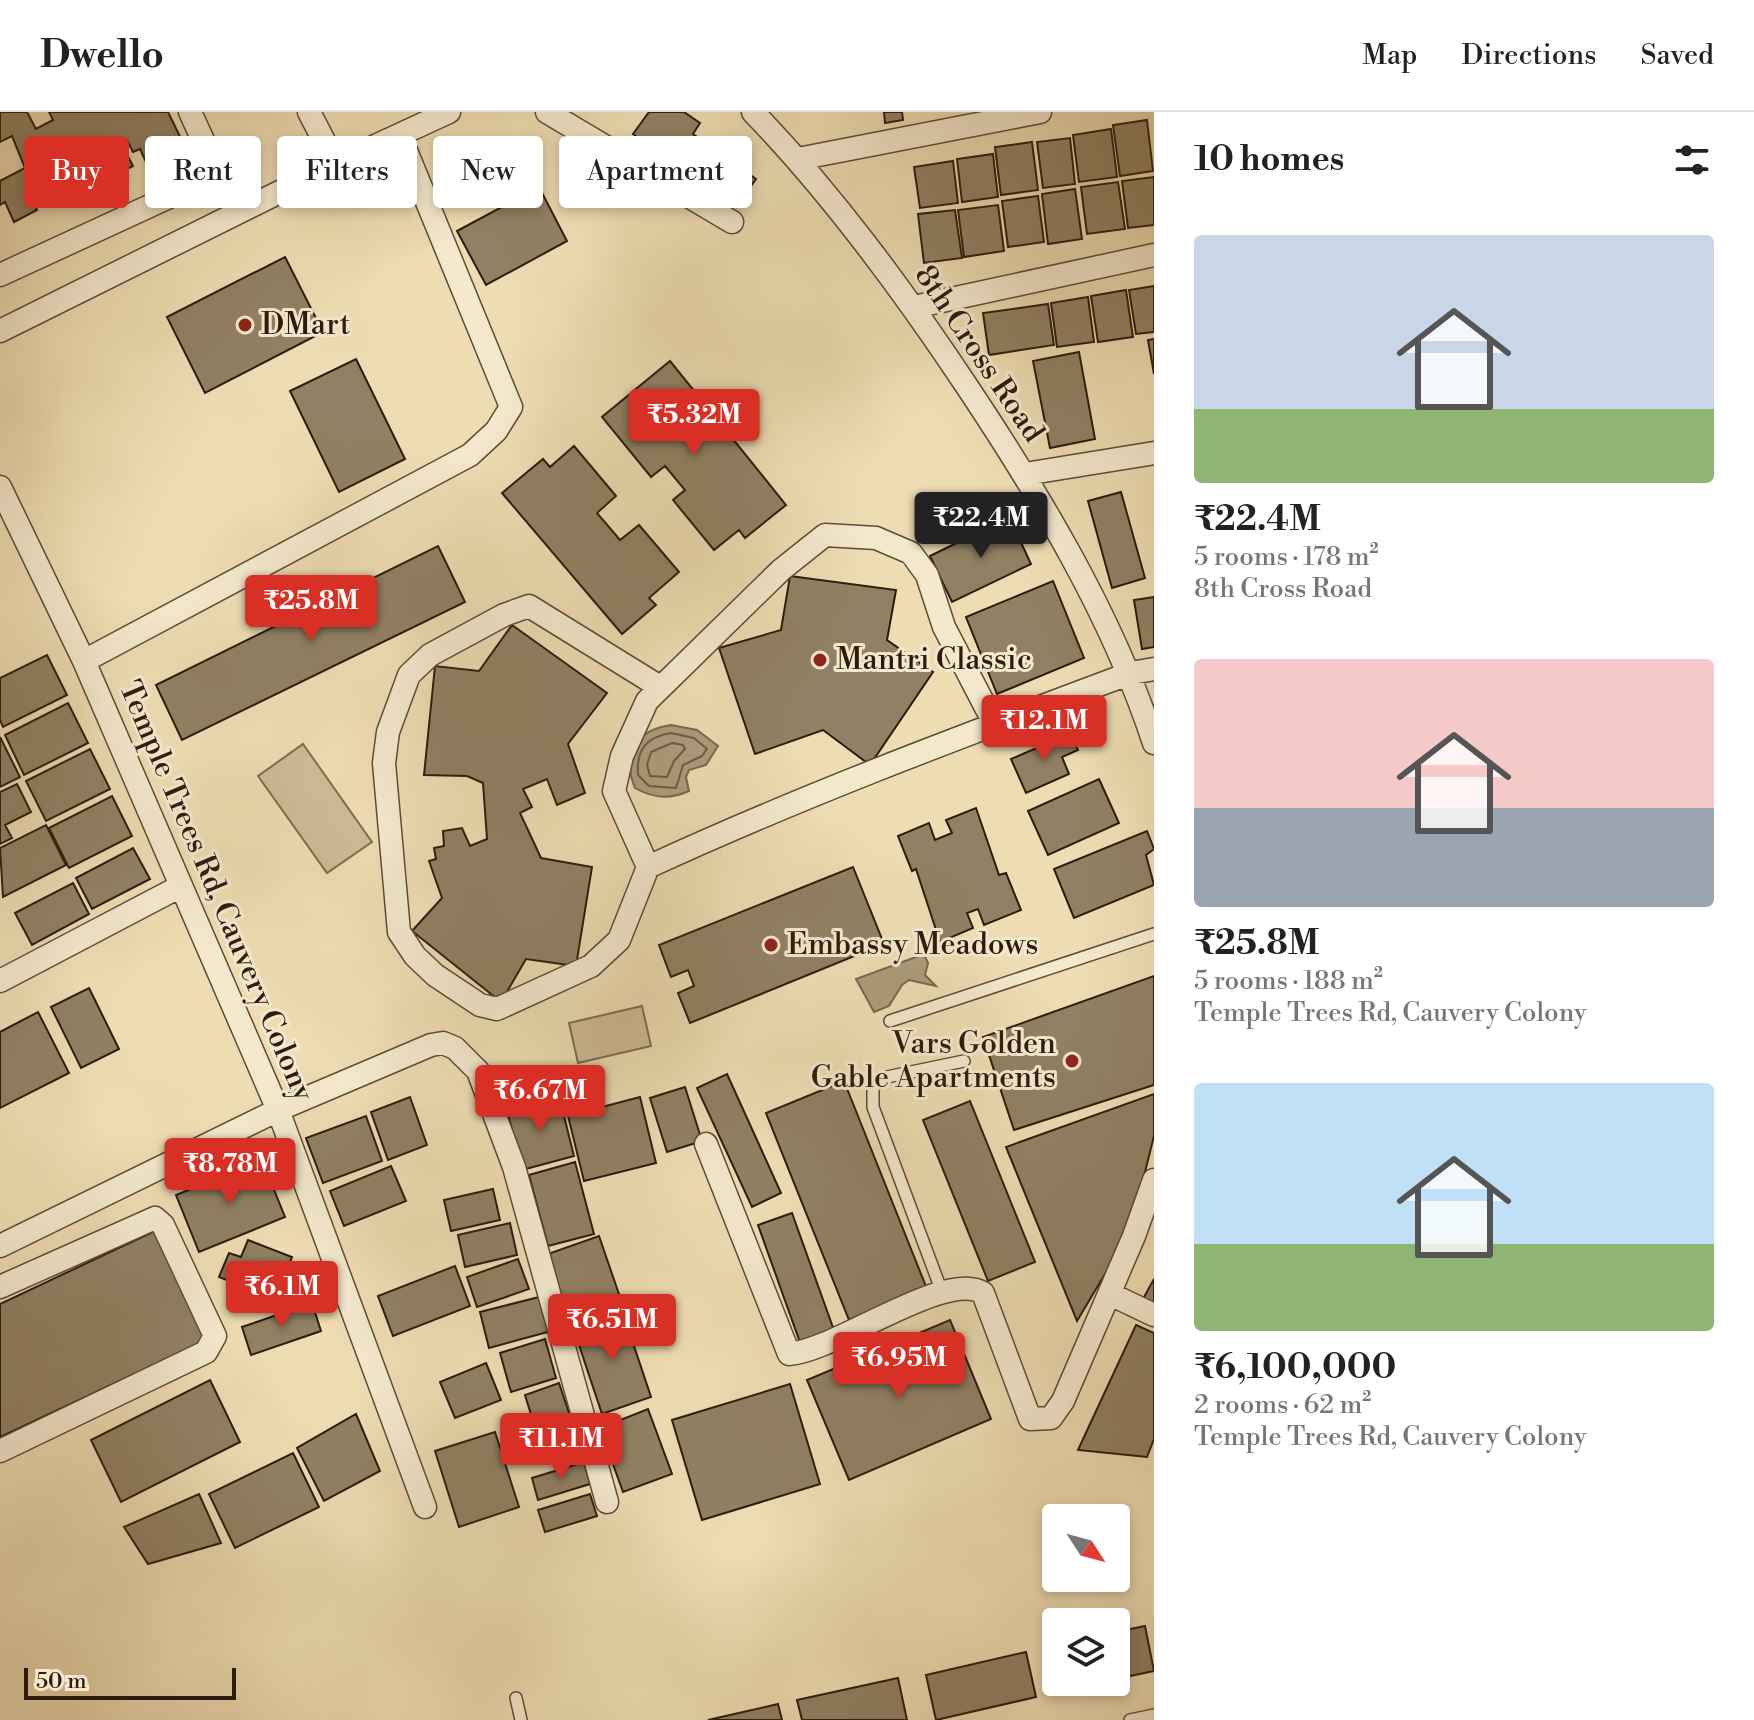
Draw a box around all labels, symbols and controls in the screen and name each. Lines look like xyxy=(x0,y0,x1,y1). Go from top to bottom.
text: Dwello xyxy=(40,32,164,79)
text: Map xyxy=(1362,38,1417,73)
text: Directions xyxy=(1461,38,1596,73)
text: Saved xyxy=(1640,38,1714,73)
chip: Buy xyxy=(24,136,129,208)
chip: Rent xyxy=(145,136,261,208)
chip: Filters xyxy=(277,136,417,208)
chip: New xyxy=(433,136,543,208)
chip: Apartment xyxy=(559,136,752,208)
icon: filters xyxy=(1670,138,1714,182)
text: 10 homes xyxy=(1194,139,1344,181)
street label: 8th Cross Road xyxy=(906,258,1052,450)
icon: home xyxy=(1382,287,1526,431)
place label: DMart xyxy=(261,306,351,344)
marker: DMart xyxy=(236,316,254,334)
pin: ₹5.32M xyxy=(629,389,759,457)
text: ₹5.32M xyxy=(647,399,741,431)
pin: ₹22.4M xyxy=(916,492,1046,560)
text: ₹22.4M xyxy=(1194,499,1321,541)
text: ₹22.4M xyxy=(933,502,1029,534)
text: 5 rooms · 178 m² xyxy=(1194,541,1379,573)
text: 8th Cross Road xyxy=(1194,573,1372,605)
pin: ₹25.8M xyxy=(246,575,376,643)
text: ₹25.8M xyxy=(263,585,359,617)
place label: Mantri Classic xyxy=(836,641,1032,679)
marker: Mantri Classic xyxy=(811,651,829,669)
street label: Temple Trees Rd, Cauvery Colony xyxy=(110,675,322,1107)
pin: ₹12.1M xyxy=(979,695,1109,763)
text: ₹12.1M xyxy=(1000,705,1088,737)
icon: home xyxy=(1382,711,1526,855)
text: ₹25.8M xyxy=(1194,923,1319,965)
place label: Embassy Meadows xyxy=(787,926,1038,964)
marker: Embassy Meadows xyxy=(762,936,780,954)
text: 5 rooms · 188 m² xyxy=(1194,965,1383,997)
text: Temple Trees Rd, Cauvery Colony xyxy=(1194,997,1587,1029)
place label: Vars Golden Gable Apartments xyxy=(811,1025,1056,1097)
marker: Vars Golden Gable Apartments xyxy=(1063,1052,1081,1070)
pin: ₹6.67M xyxy=(475,1065,605,1133)
text: ₹6.67M xyxy=(493,1075,587,1107)
icon: home xyxy=(1382,1135,1526,1279)
pin: ₹8.78M xyxy=(165,1138,295,1206)
text: ₹8.78M xyxy=(183,1148,277,1180)
pin: ₹6.1M xyxy=(226,1261,338,1329)
text: ₹6.1M xyxy=(244,1271,320,1303)
pin: ₹6.51M xyxy=(547,1294,677,1362)
text: ₹6.51M xyxy=(566,1304,658,1336)
pin: ₹6.95M xyxy=(834,1332,964,1400)
text: ₹6.95M xyxy=(851,1342,947,1374)
text: ₹6,100,000 xyxy=(1194,1347,1396,1389)
text: 2 rooms · 62 m² xyxy=(1194,1389,1371,1421)
pin: ₹11.1M xyxy=(496,1413,626,1481)
text: Temple Trees Rd, Cauvery Colony xyxy=(1194,1421,1587,1453)
text: ₹11.1M xyxy=(518,1423,604,1455)
north arrow xyxy=(1042,1504,1130,1592)
map controls xyxy=(1042,1504,1130,1696)
button: layers xyxy=(1042,1608,1130,1696)
scale bar xyxy=(24,1664,236,1700)
text: 50 m xyxy=(36,1668,87,1695)

